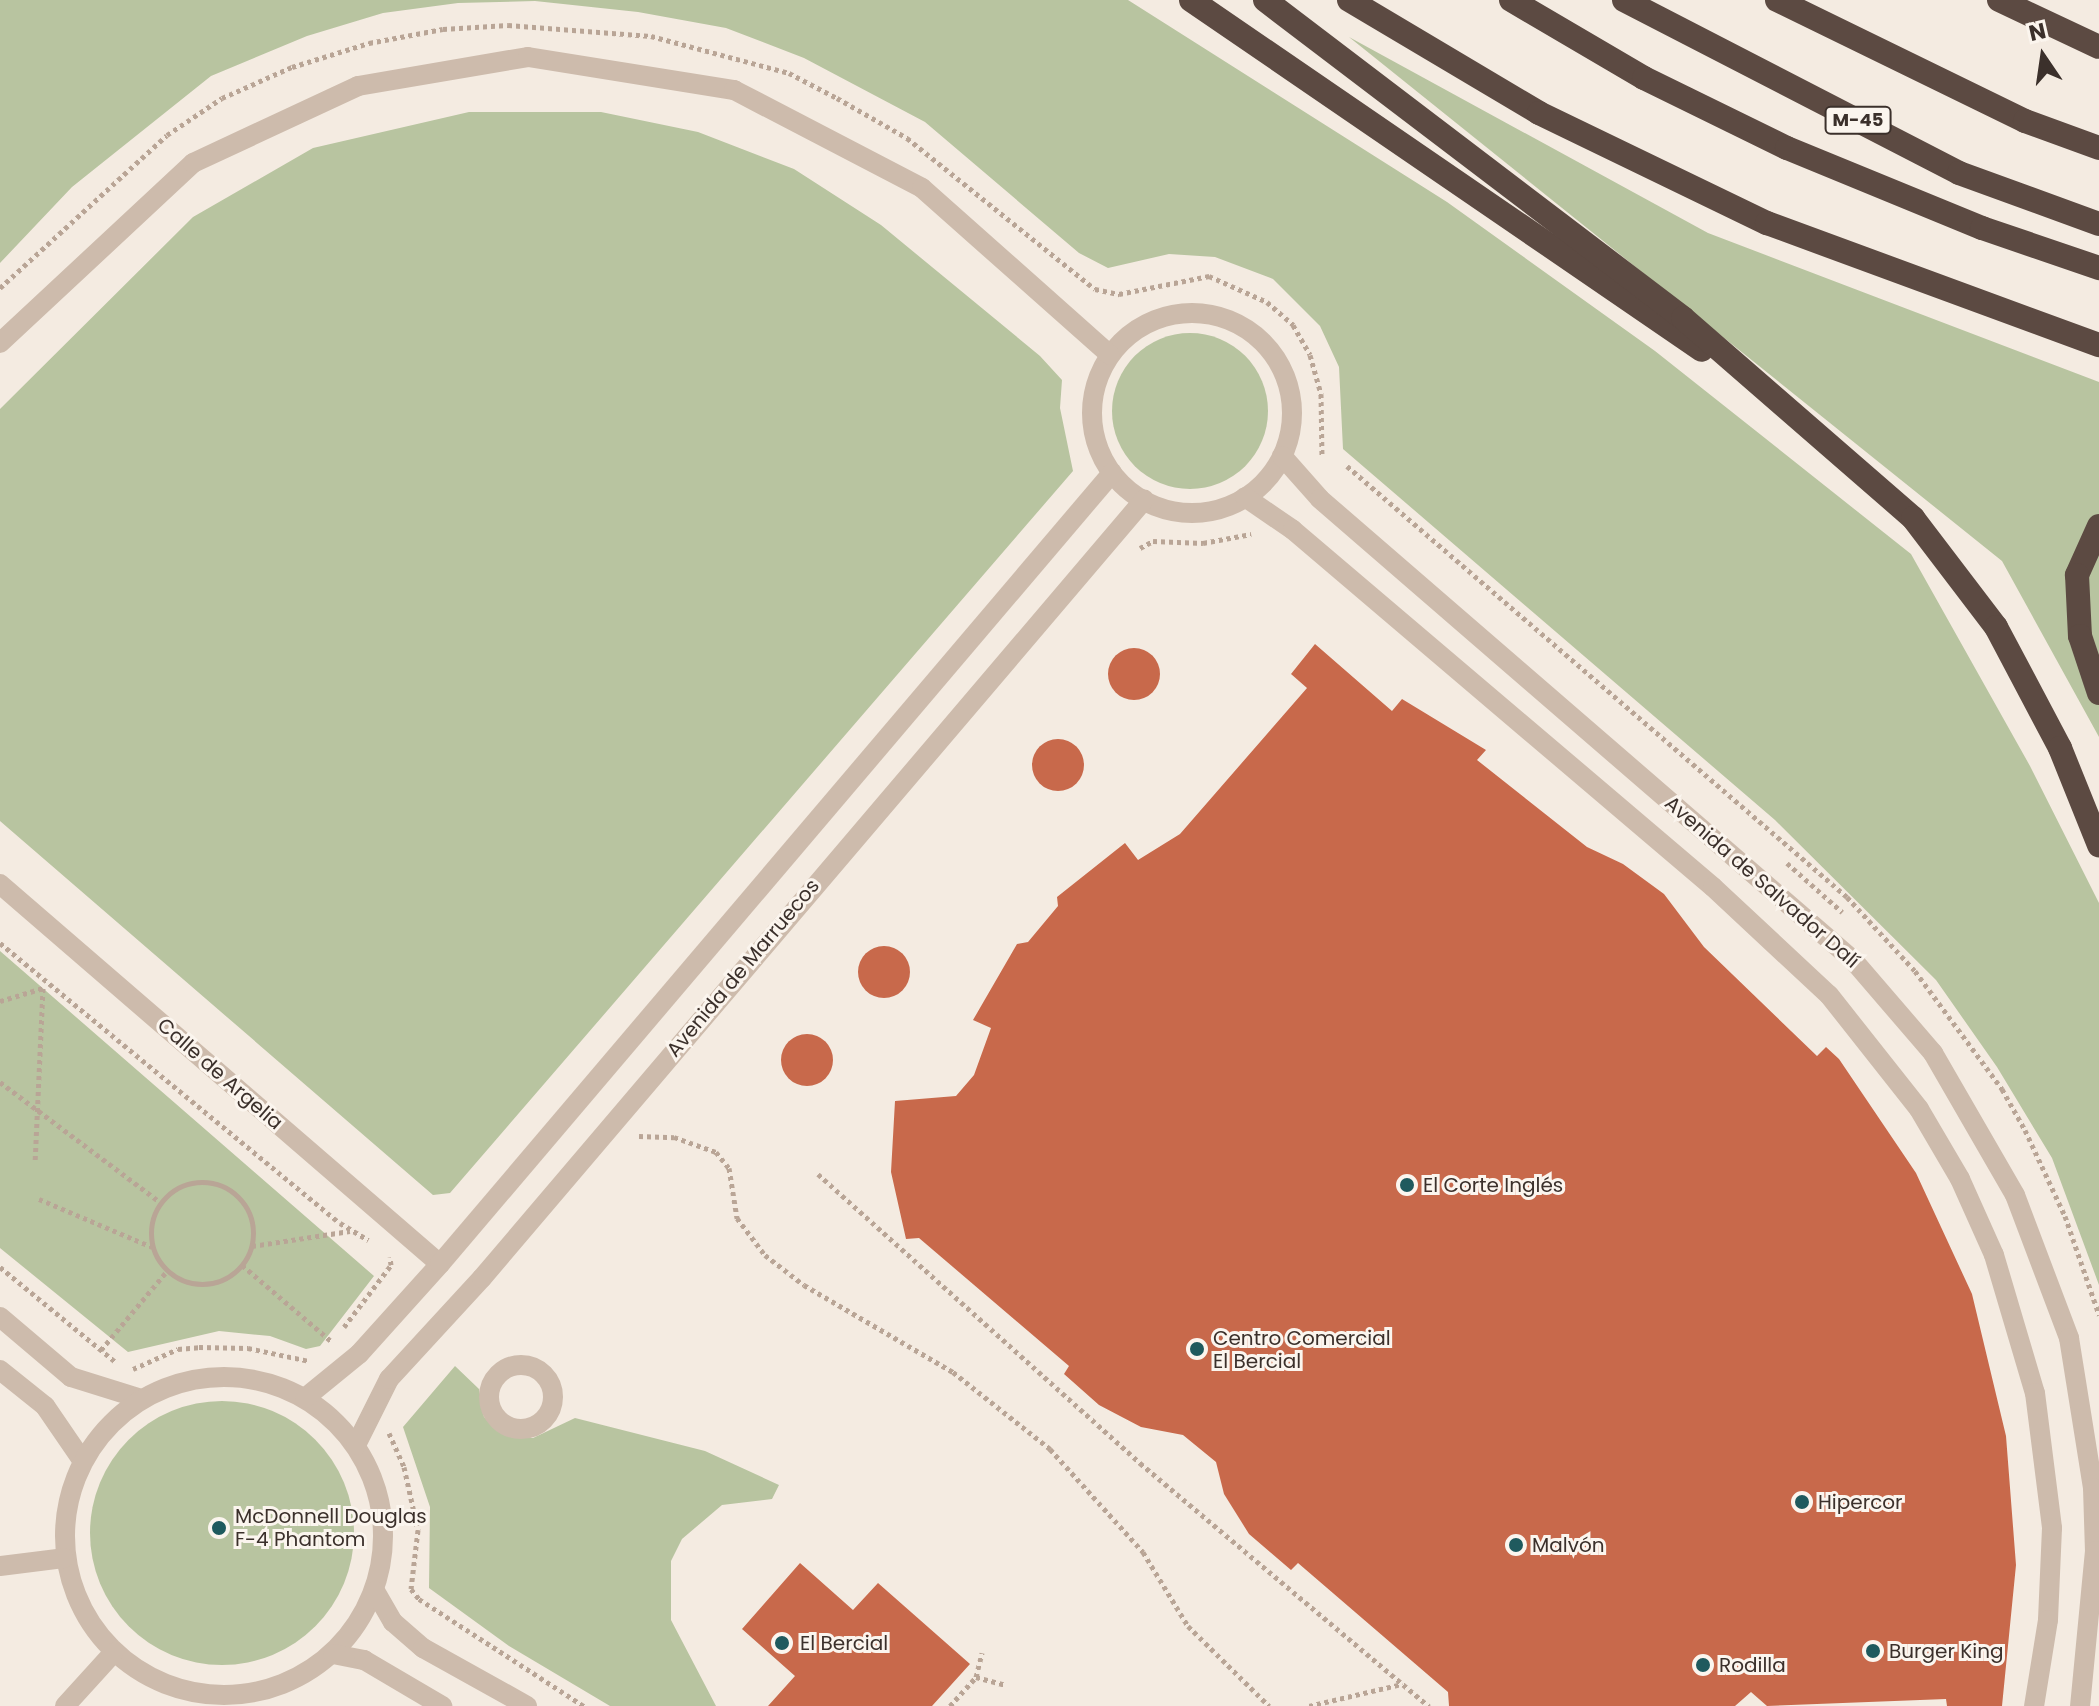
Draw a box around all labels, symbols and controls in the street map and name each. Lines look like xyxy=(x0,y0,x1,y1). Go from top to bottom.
text: N xyxy=(2026,15,2049,49)
north arrow xyxy=(2003,16,2083,96)
road number: M-45 xyxy=(1824,106,1892,134)
street label: Avenida de Salvador Dalí xyxy=(1660,791,1864,973)
street label: Avenida de Marruecos xyxy=(662,874,824,1062)
street label: Calle de Argelia xyxy=(152,1013,288,1135)
place label: El Corte Inglés xyxy=(1423,1173,1563,1197)
marker: El Corte Inglés xyxy=(1398,1176,1416,1194)
place label: Centro Comercial El Bercial xyxy=(1213,1326,1391,1373)
marker: Centro Comercial El Bercial xyxy=(1188,1340,1206,1358)
place label: Hipercor xyxy=(1818,1490,1903,1514)
marker: Hipercor xyxy=(1793,1493,1811,1511)
place label: McDonnell Douglas F-4 Phantom xyxy=(235,1504,427,1551)
marker: McDonnell Douglas F-4 Phantom xyxy=(210,1519,228,1537)
place label: Malvón xyxy=(1532,1533,1604,1557)
marker: Malvón xyxy=(1507,1536,1525,1554)
place label: El Bercial xyxy=(800,1631,888,1655)
marker: El Bercial xyxy=(771,1632,793,1654)
place label: Burger King xyxy=(1889,1639,2003,1663)
marker: Burger King xyxy=(1864,1642,1882,1660)
place label: Rodilla xyxy=(1719,1653,1786,1677)
marker: Rodilla xyxy=(1694,1656,1712,1674)

